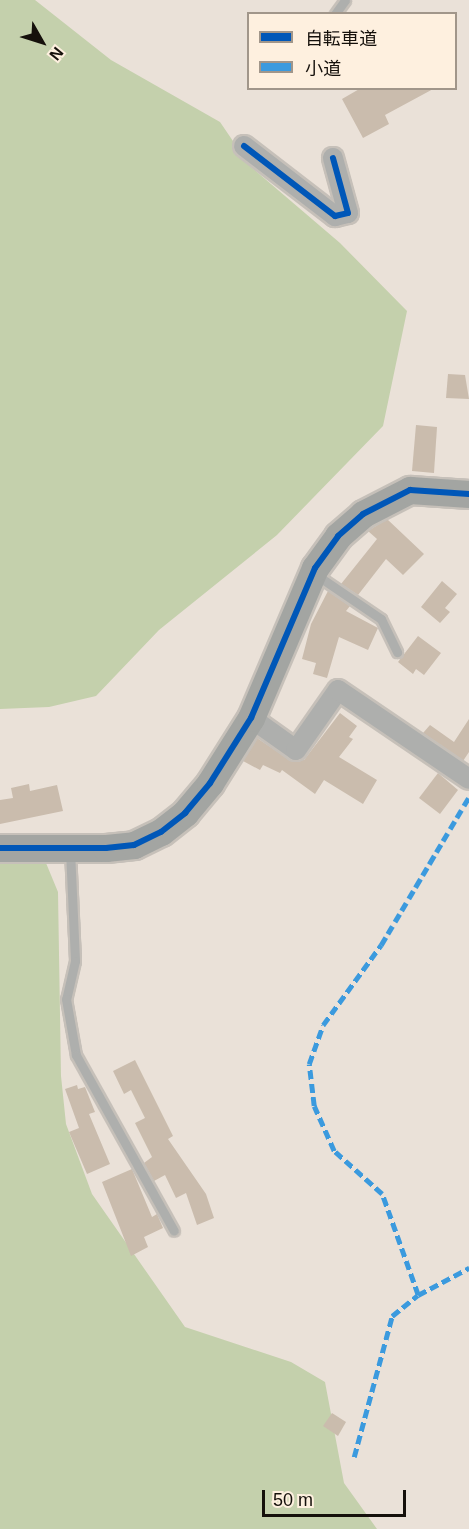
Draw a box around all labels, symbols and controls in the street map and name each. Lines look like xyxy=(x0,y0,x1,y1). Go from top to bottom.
north arrow xyxy=(12,12,72,72)
legend xyxy=(247,12,457,90)
text: 自転車道 xyxy=(305,29,377,49)
text: N xyxy=(46,44,67,63)
text: 小道 xyxy=(305,59,341,79)
scale bar xyxy=(265,1478,409,1516)
text: 50 m xyxy=(273,1490,313,1510)

